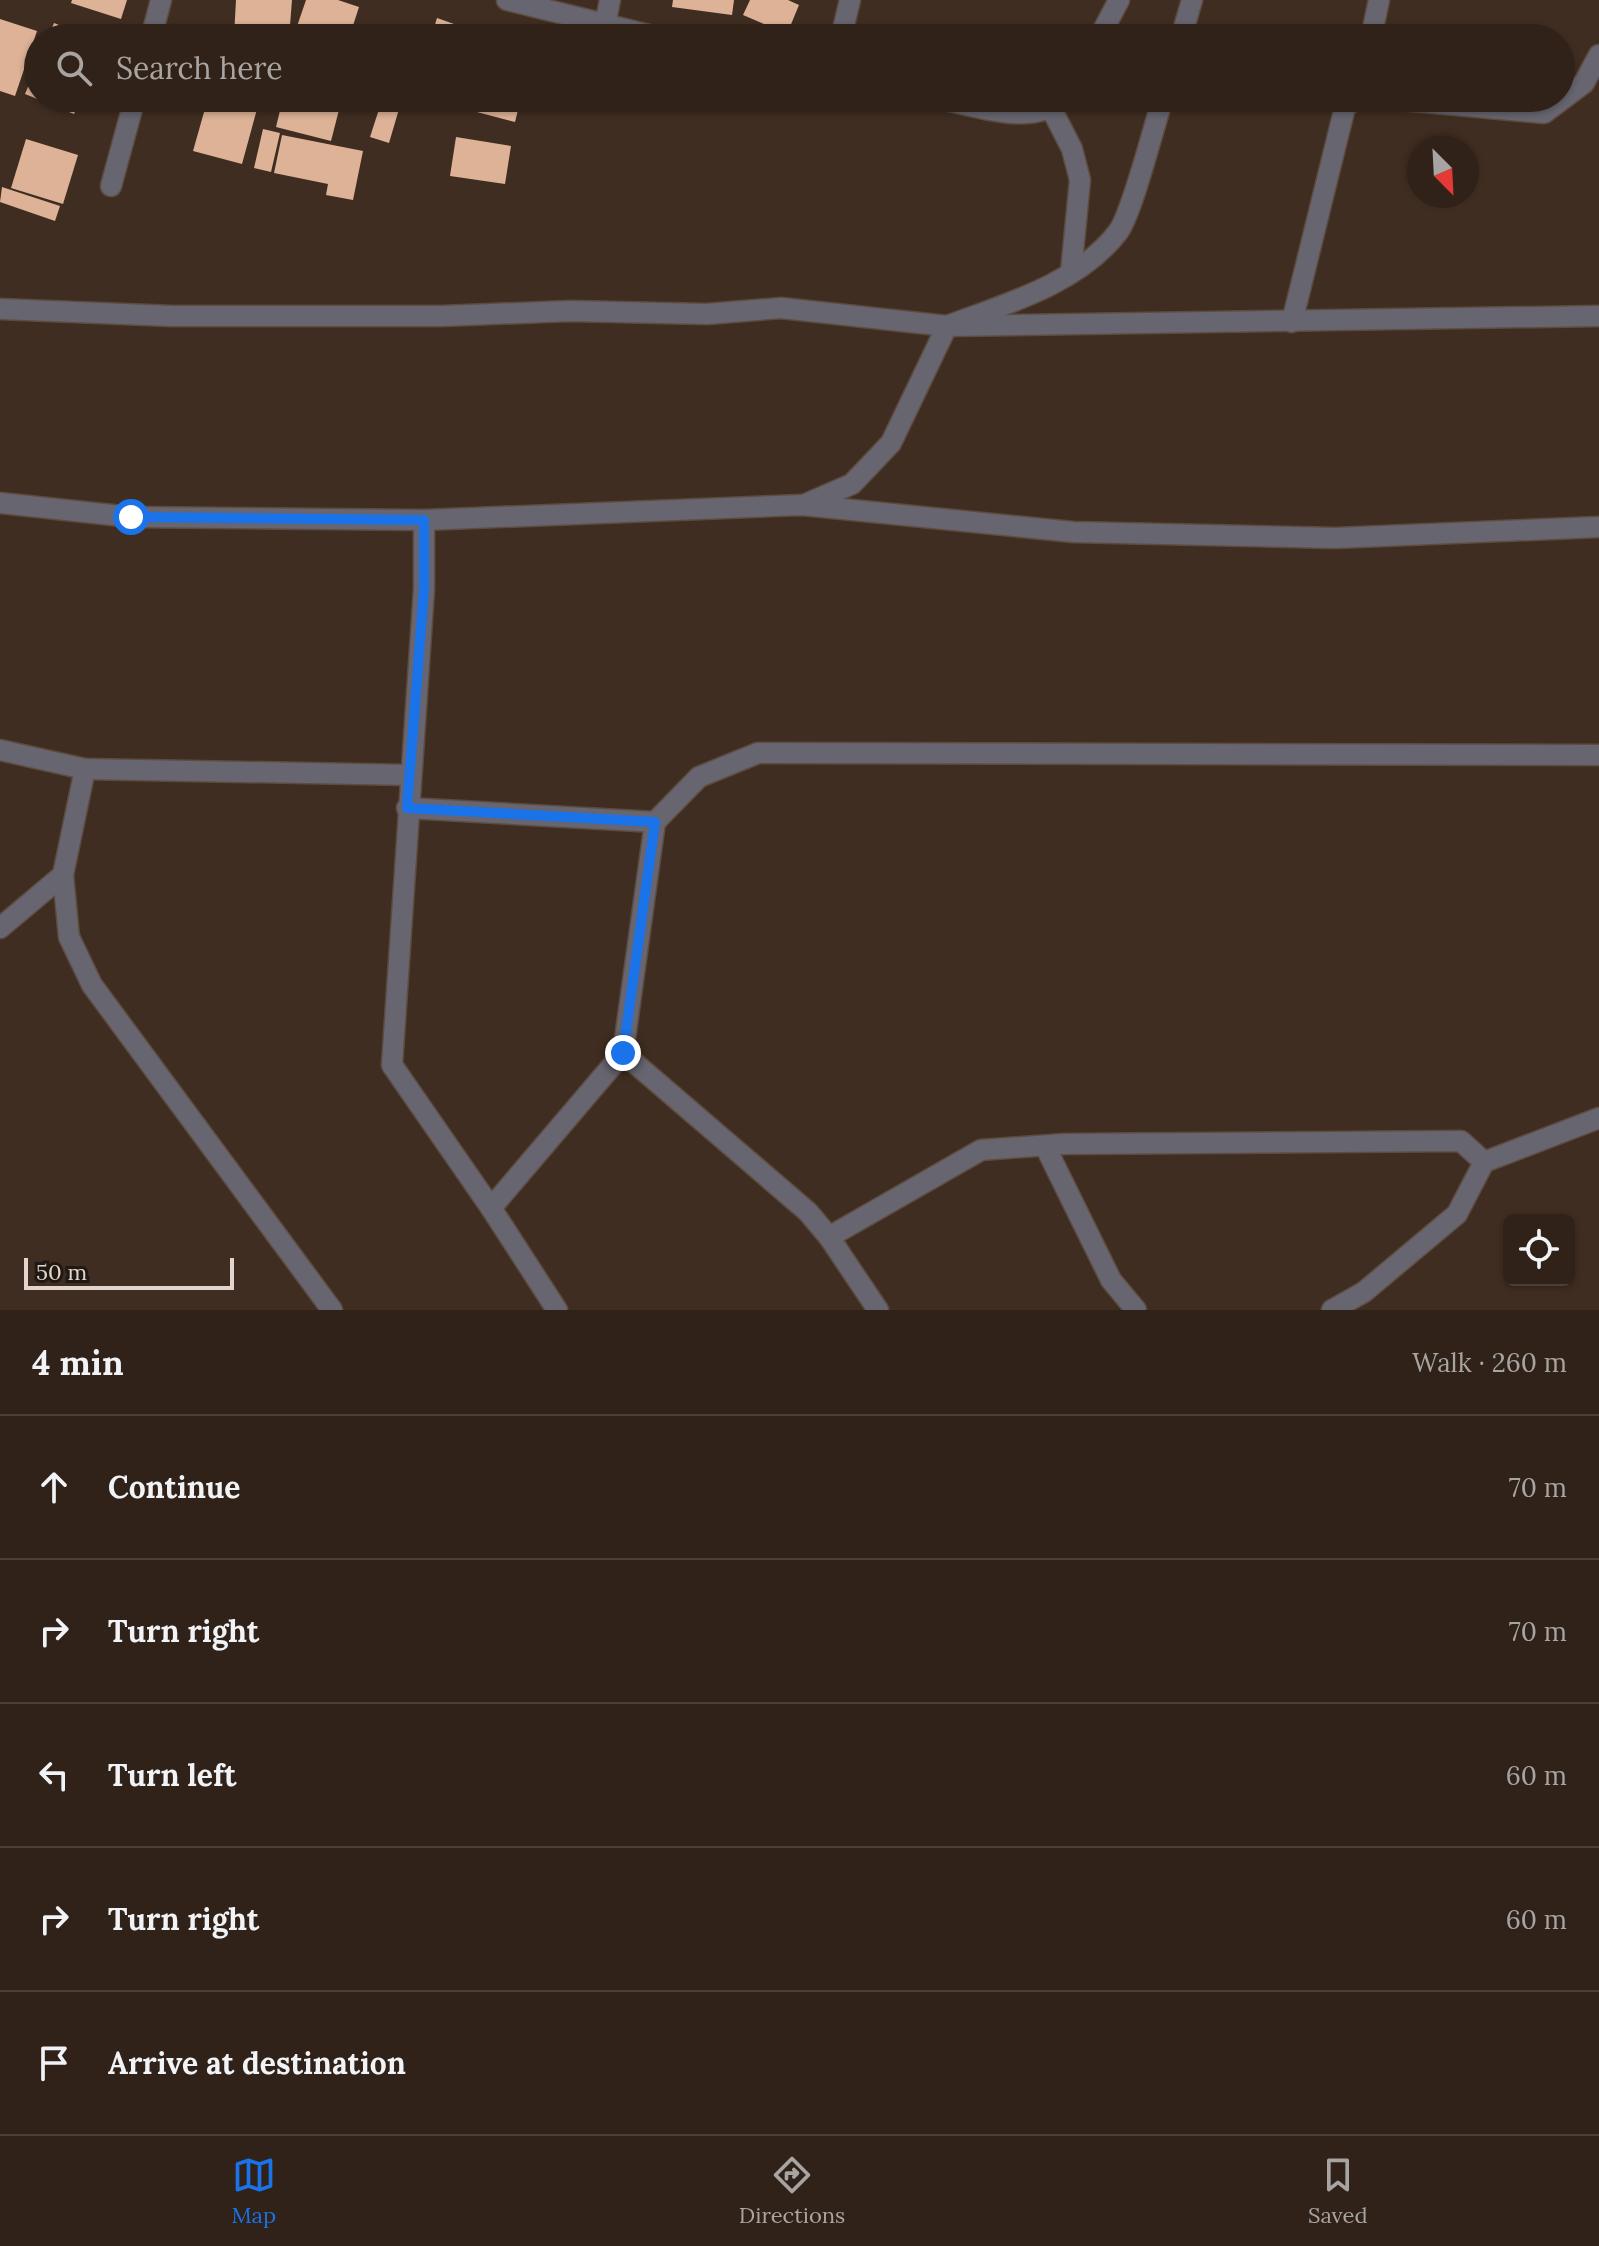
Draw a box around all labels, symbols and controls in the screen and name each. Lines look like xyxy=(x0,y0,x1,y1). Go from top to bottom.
search box xyxy=(24,24,1575,112)
icon: search xyxy=(52,46,96,90)
text: Search here xyxy=(116,49,283,87)
north arrow xyxy=(1407,136,1479,208)
route start xyxy=(113,499,149,535)
route end xyxy=(605,1035,641,1071)
map controls xyxy=(1503,1214,1575,1286)
button: locate xyxy=(1503,1214,1575,1286)
scale bar xyxy=(24,1254,234,1290)
text: 50 m xyxy=(36,1258,87,1286)
text: 4 min xyxy=(32,1341,124,1384)
text: Walk · 260 m xyxy=(1412,1346,1567,1379)
icon: ahead xyxy=(32,1465,76,1509)
text: Continue xyxy=(108,1468,240,1506)
text: 70 m xyxy=(1509,1471,1567,1504)
icon: right xyxy=(32,1609,76,1653)
text: Turn right xyxy=(108,1612,259,1650)
text: 70 m xyxy=(1509,1615,1567,1648)
icon: left xyxy=(32,1753,76,1797)
text: Turn left xyxy=(108,1756,236,1794)
text: 60 m xyxy=(1506,1759,1567,1792)
icon: right xyxy=(32,1897,76,1941)
text: Turn right xyxy=(108,1900,259,1938)
text: 60 m xyxy=(1506,1903,1567,1936)
icon: arrive xyxy=(32,2041,76,2085)
text: Arrive at destination xyxy=(108,2044,406,2082)
tab: Map xyxy=(231,2153,276,2229)
tab: Directions xyxy=(739,2153,845,2229)
tab: Saved xyxy=(1308,2153,1368,2229)

